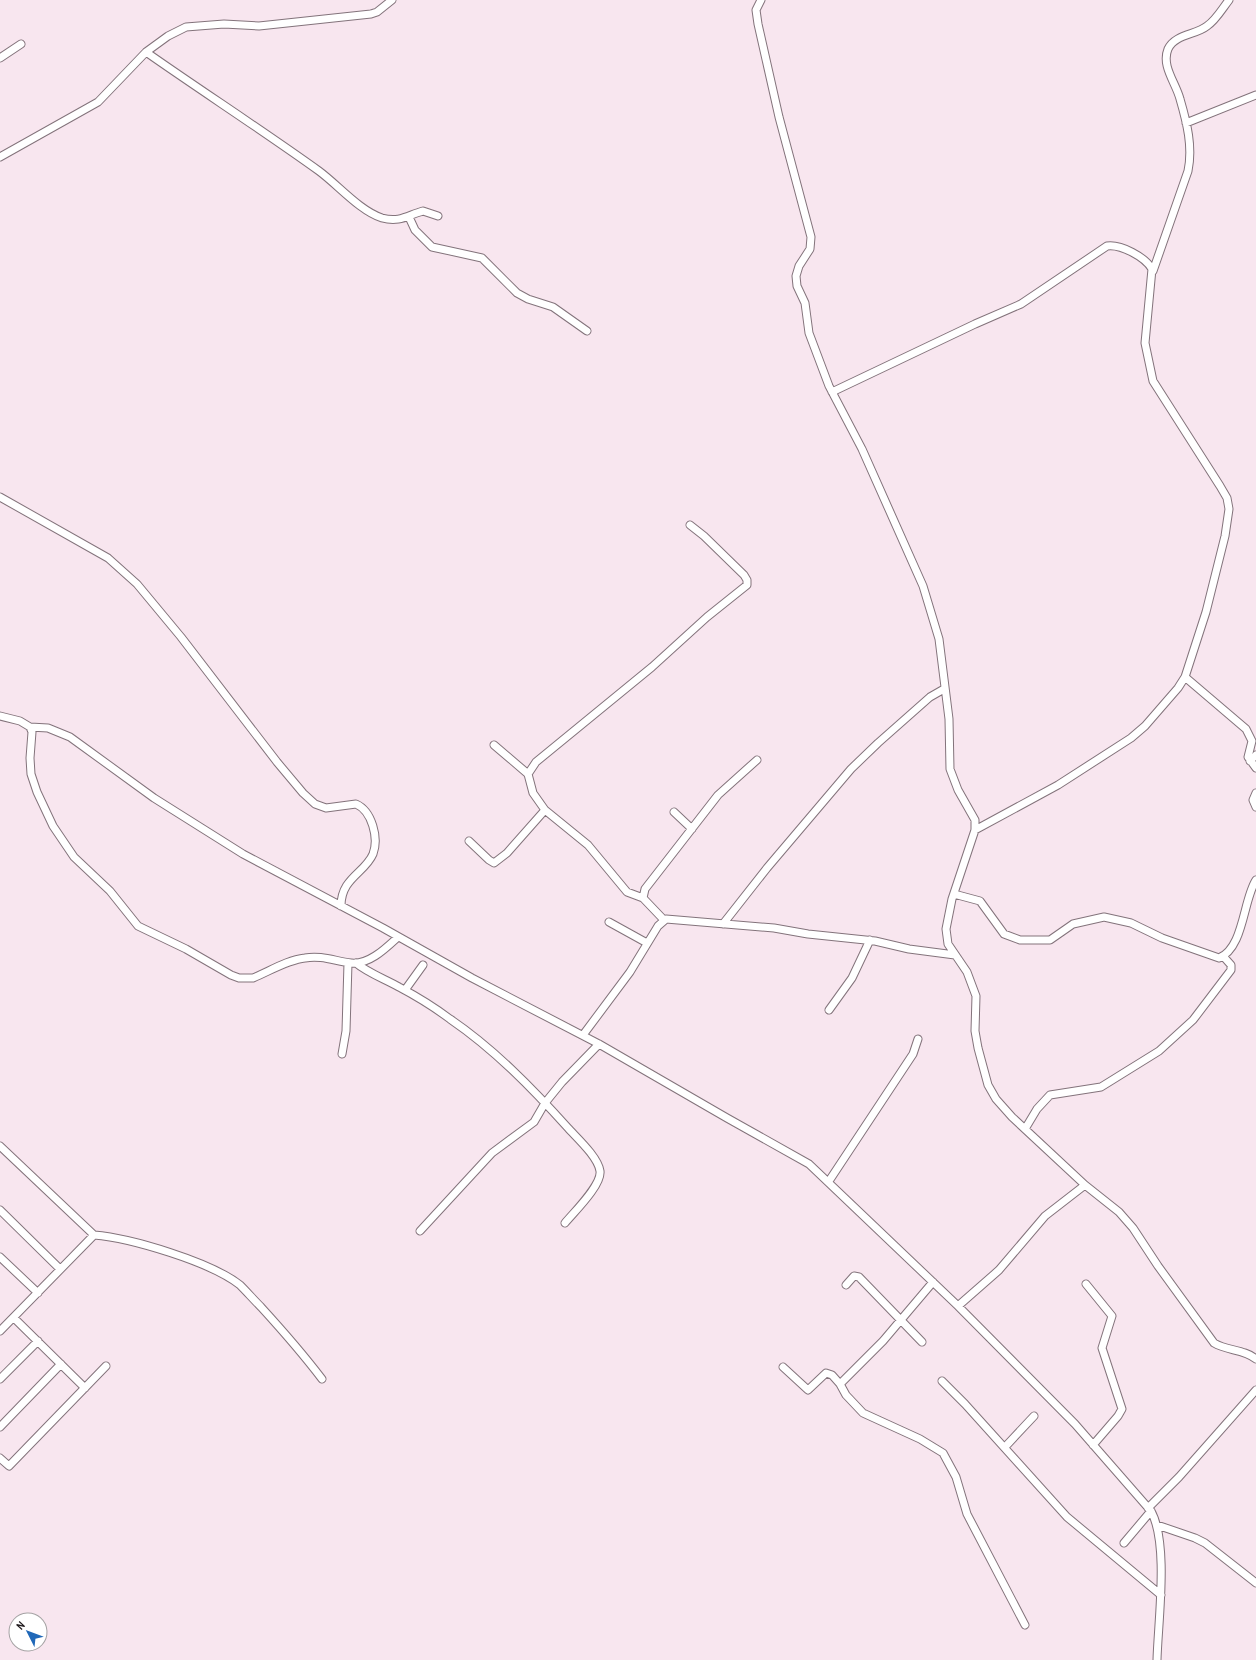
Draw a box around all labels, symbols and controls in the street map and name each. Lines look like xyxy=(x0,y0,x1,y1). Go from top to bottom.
north arrow xyxy=(8,1612,48,1652)
text: N xyxy=(13,1618,28,1632)

